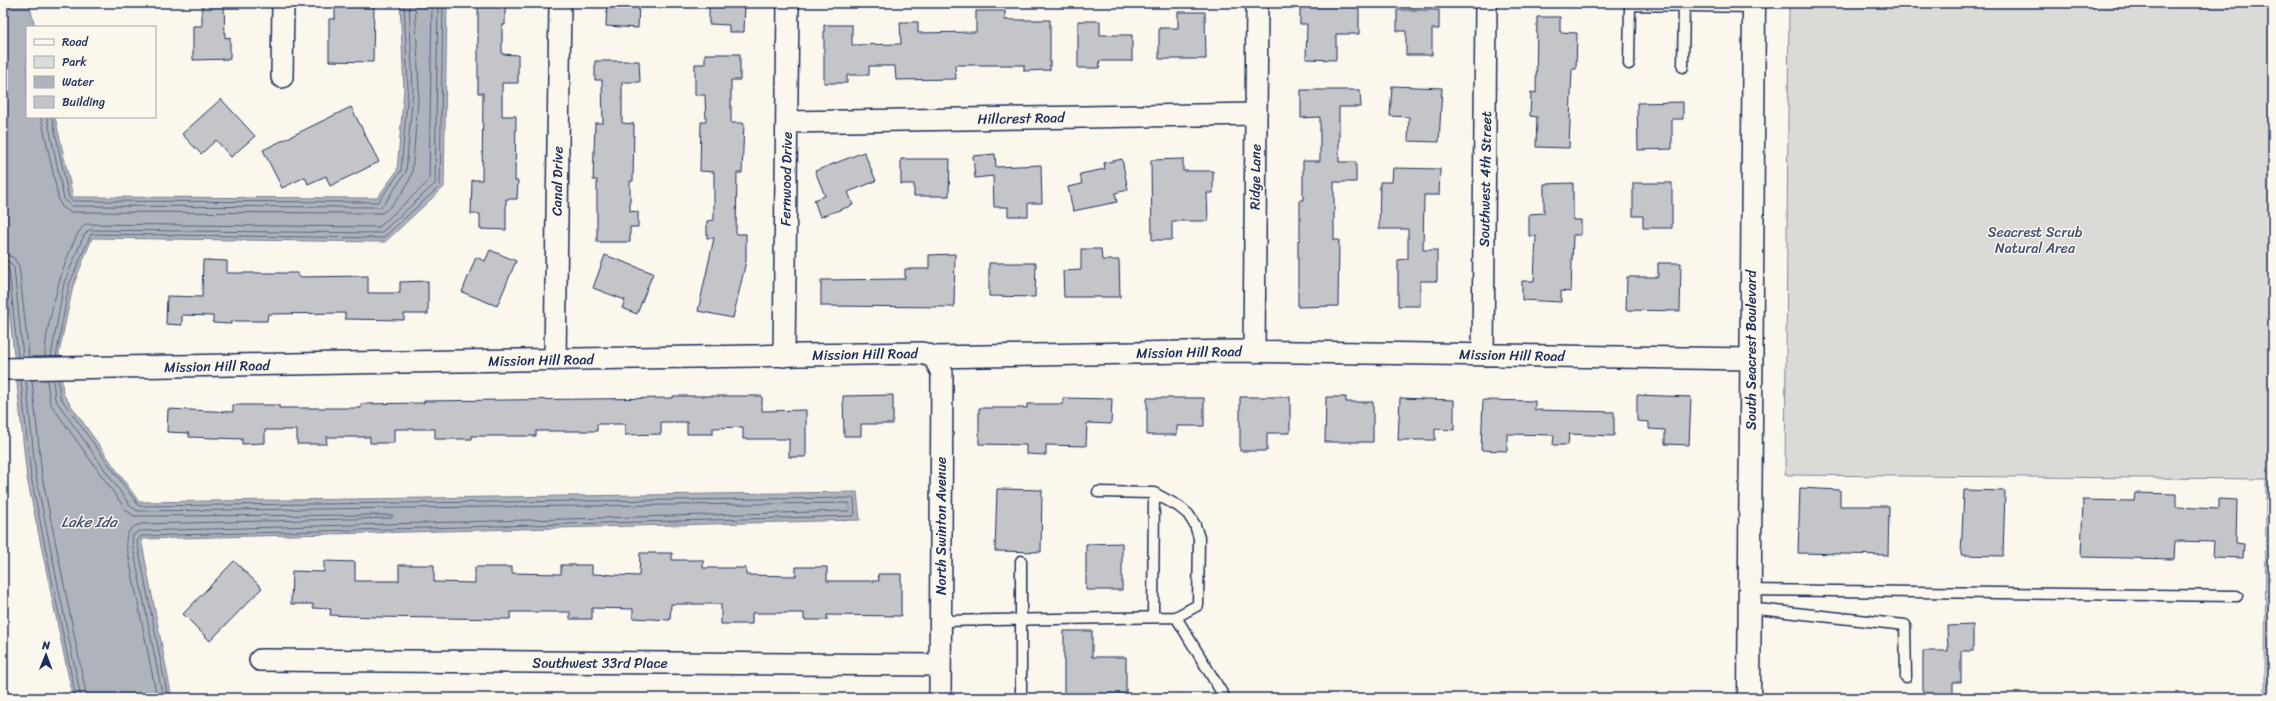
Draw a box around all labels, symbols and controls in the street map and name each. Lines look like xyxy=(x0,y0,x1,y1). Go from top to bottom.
legend xyxy=(26,26,156,118)
text: Road xyxy=(62,31,89,53)
text: Park xyxy=(62,51,87,73)
text: Water xyxy=(62,71,95,93)
text: Building xyxy=(62,91,105,113)
street label: Hillcrest Road xyxy=(977,105,1066,132)
street label: Southwest 4th Street xyxy=(1472,111,1499,247)
street label: Fernwood Drive xyxy=(773,132,800,226)
street label: Ridge Lane xyxy=(1242,144,1269,210)
street label: Canal Drive xyxy=(544,146,571,216)
park label: Seacrest Scrub Natural Area xyxy=(1988,220,2083,261)
street label: South Seacrest Boulevard xyxy=(1739,268,1764,430)
street label: Mission Hill Road xyxy=(1136,339,1244,366)
street label: Mission Hill Road xyxy=(812,341,920,368)
street label: Mission Hill Road xyxy=(1459,342,1567,369)
street label: Mission Hill Road xyxy=(488,347,596,374)
street label: Mission Hill Road xyxy=(164,353,272,380)
street label: North Swinton Avenue xyxy=(929,457,954,595)
water label: Lake Ida xyxy=(61,509,118,535)
north arrow xyxy=(26,635,66,675)
text: N xyxy=(41,636,51,655)
street label: Southwest 33rd Place xyxy=(532,651,668,676)

